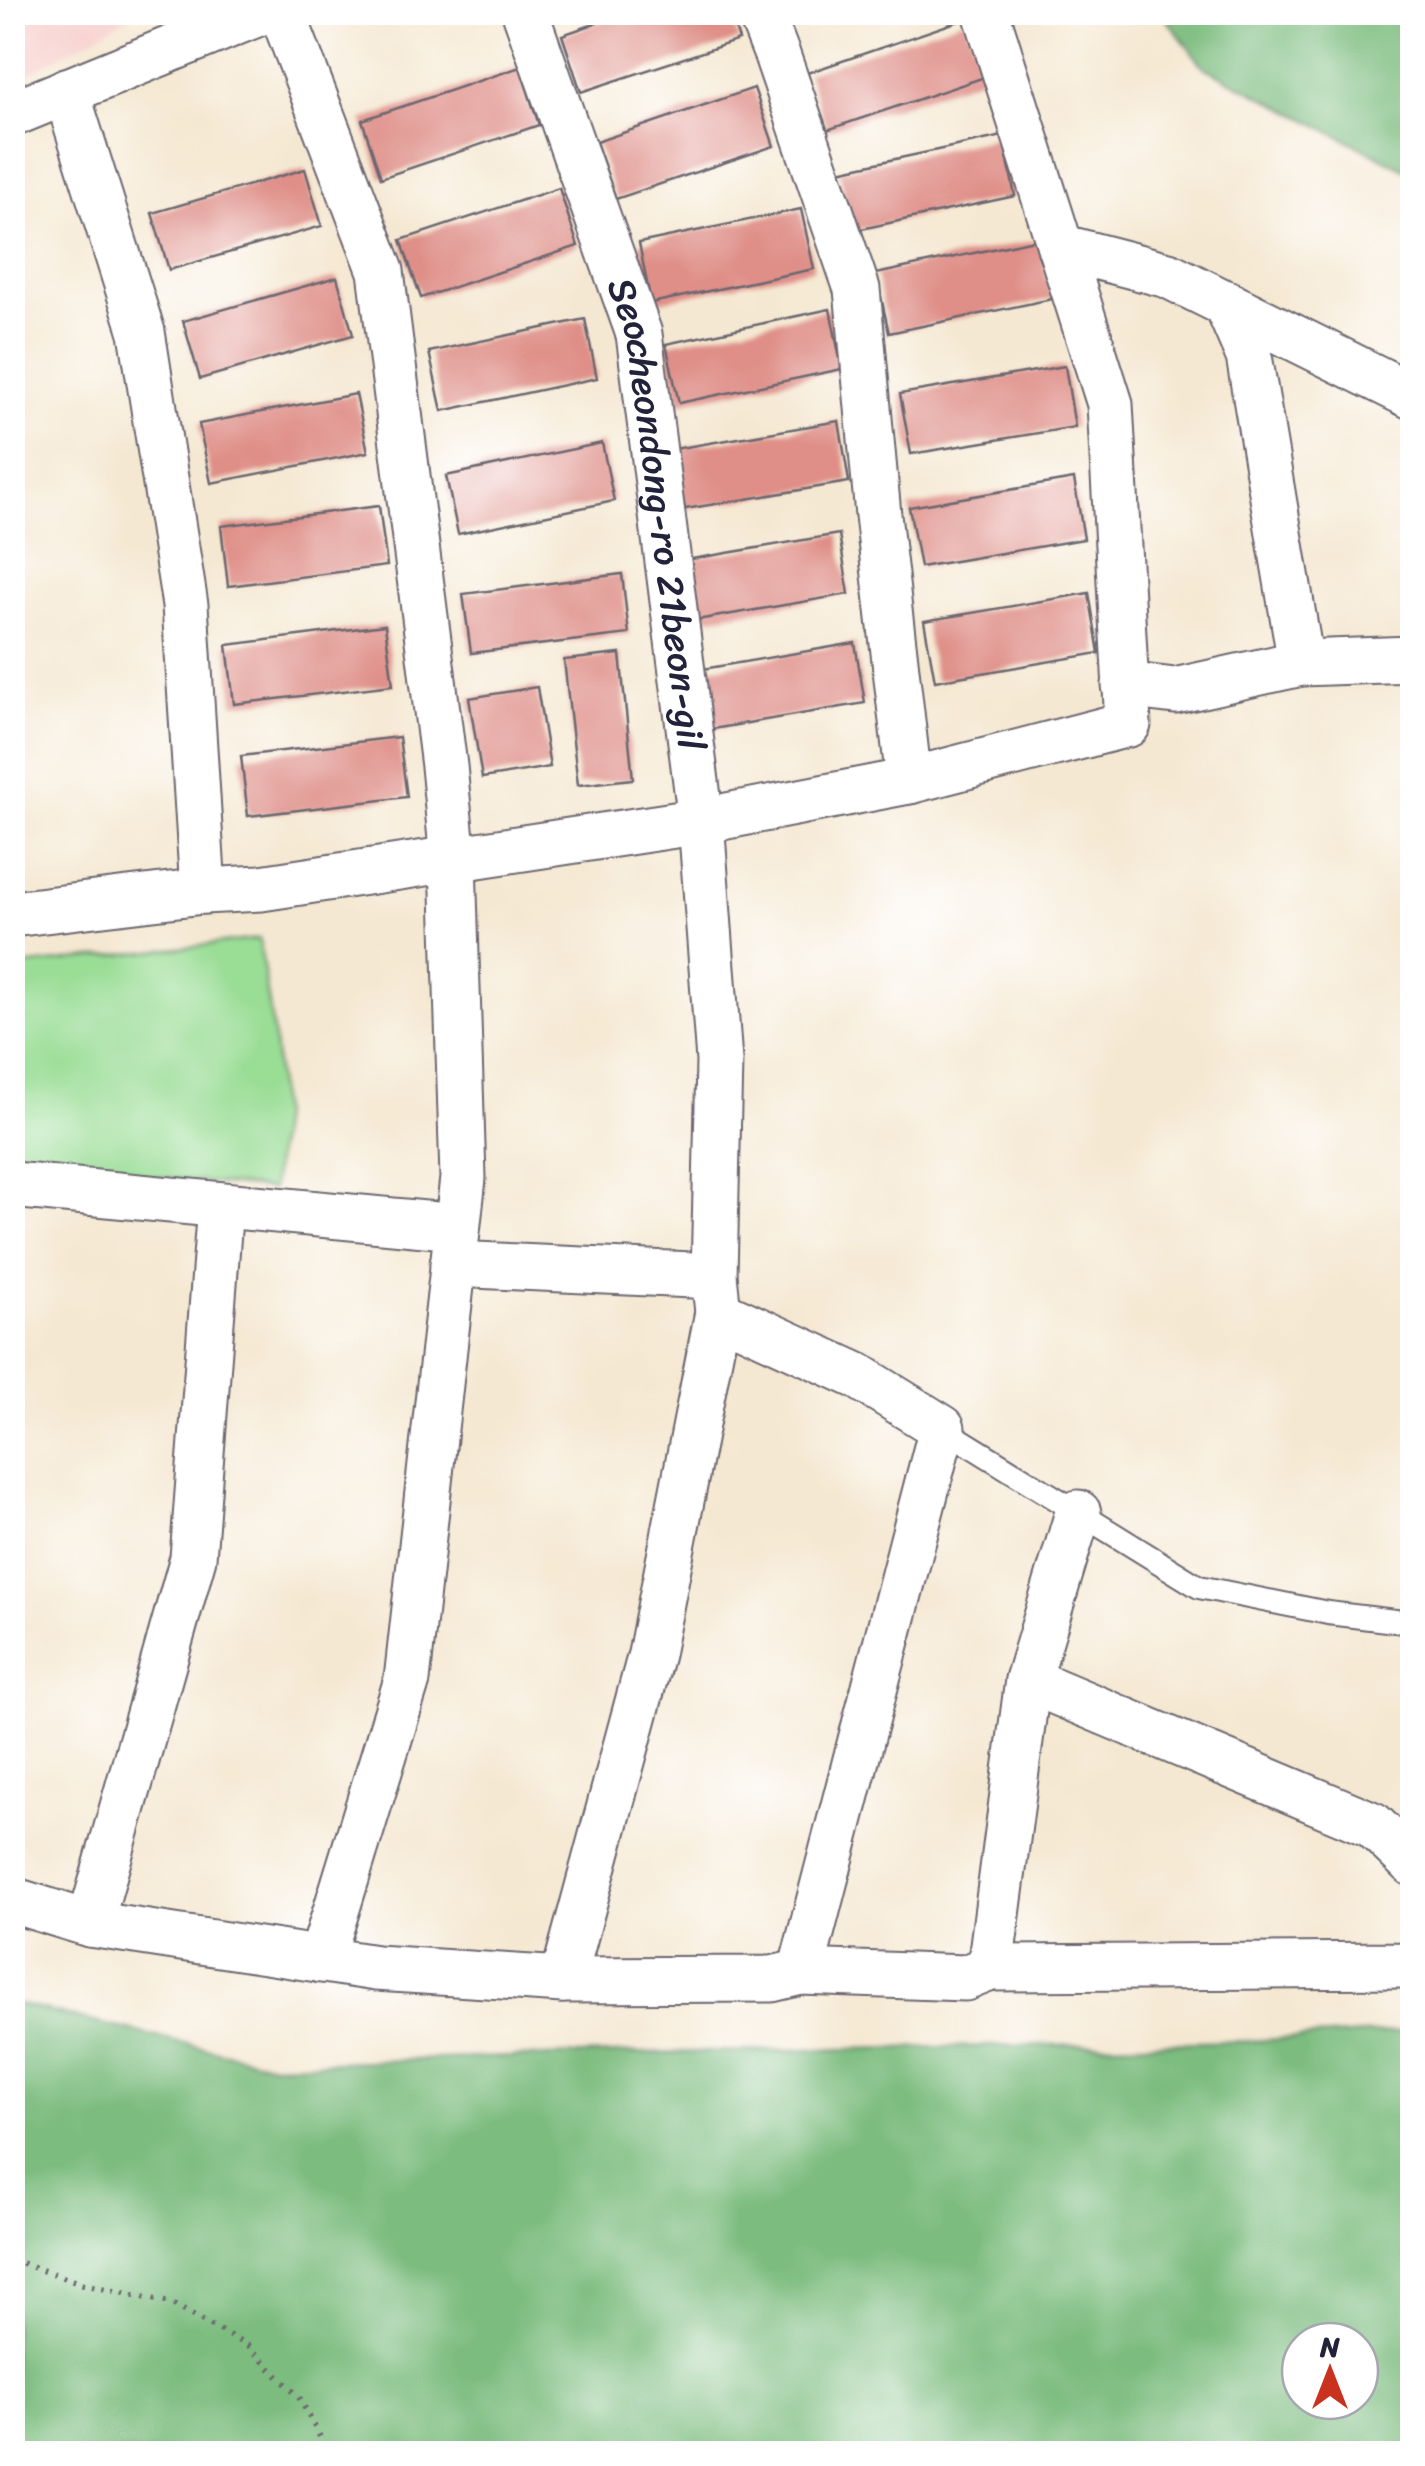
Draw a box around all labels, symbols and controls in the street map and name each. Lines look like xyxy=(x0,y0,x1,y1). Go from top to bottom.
street label: Seocheondong-ro 21beon-gil xyxy=(588,268,725,755)
north arrow xyxy=(1280,2321,1380,2421)
text: N xyxy=(1319,2322,1340,2371)

